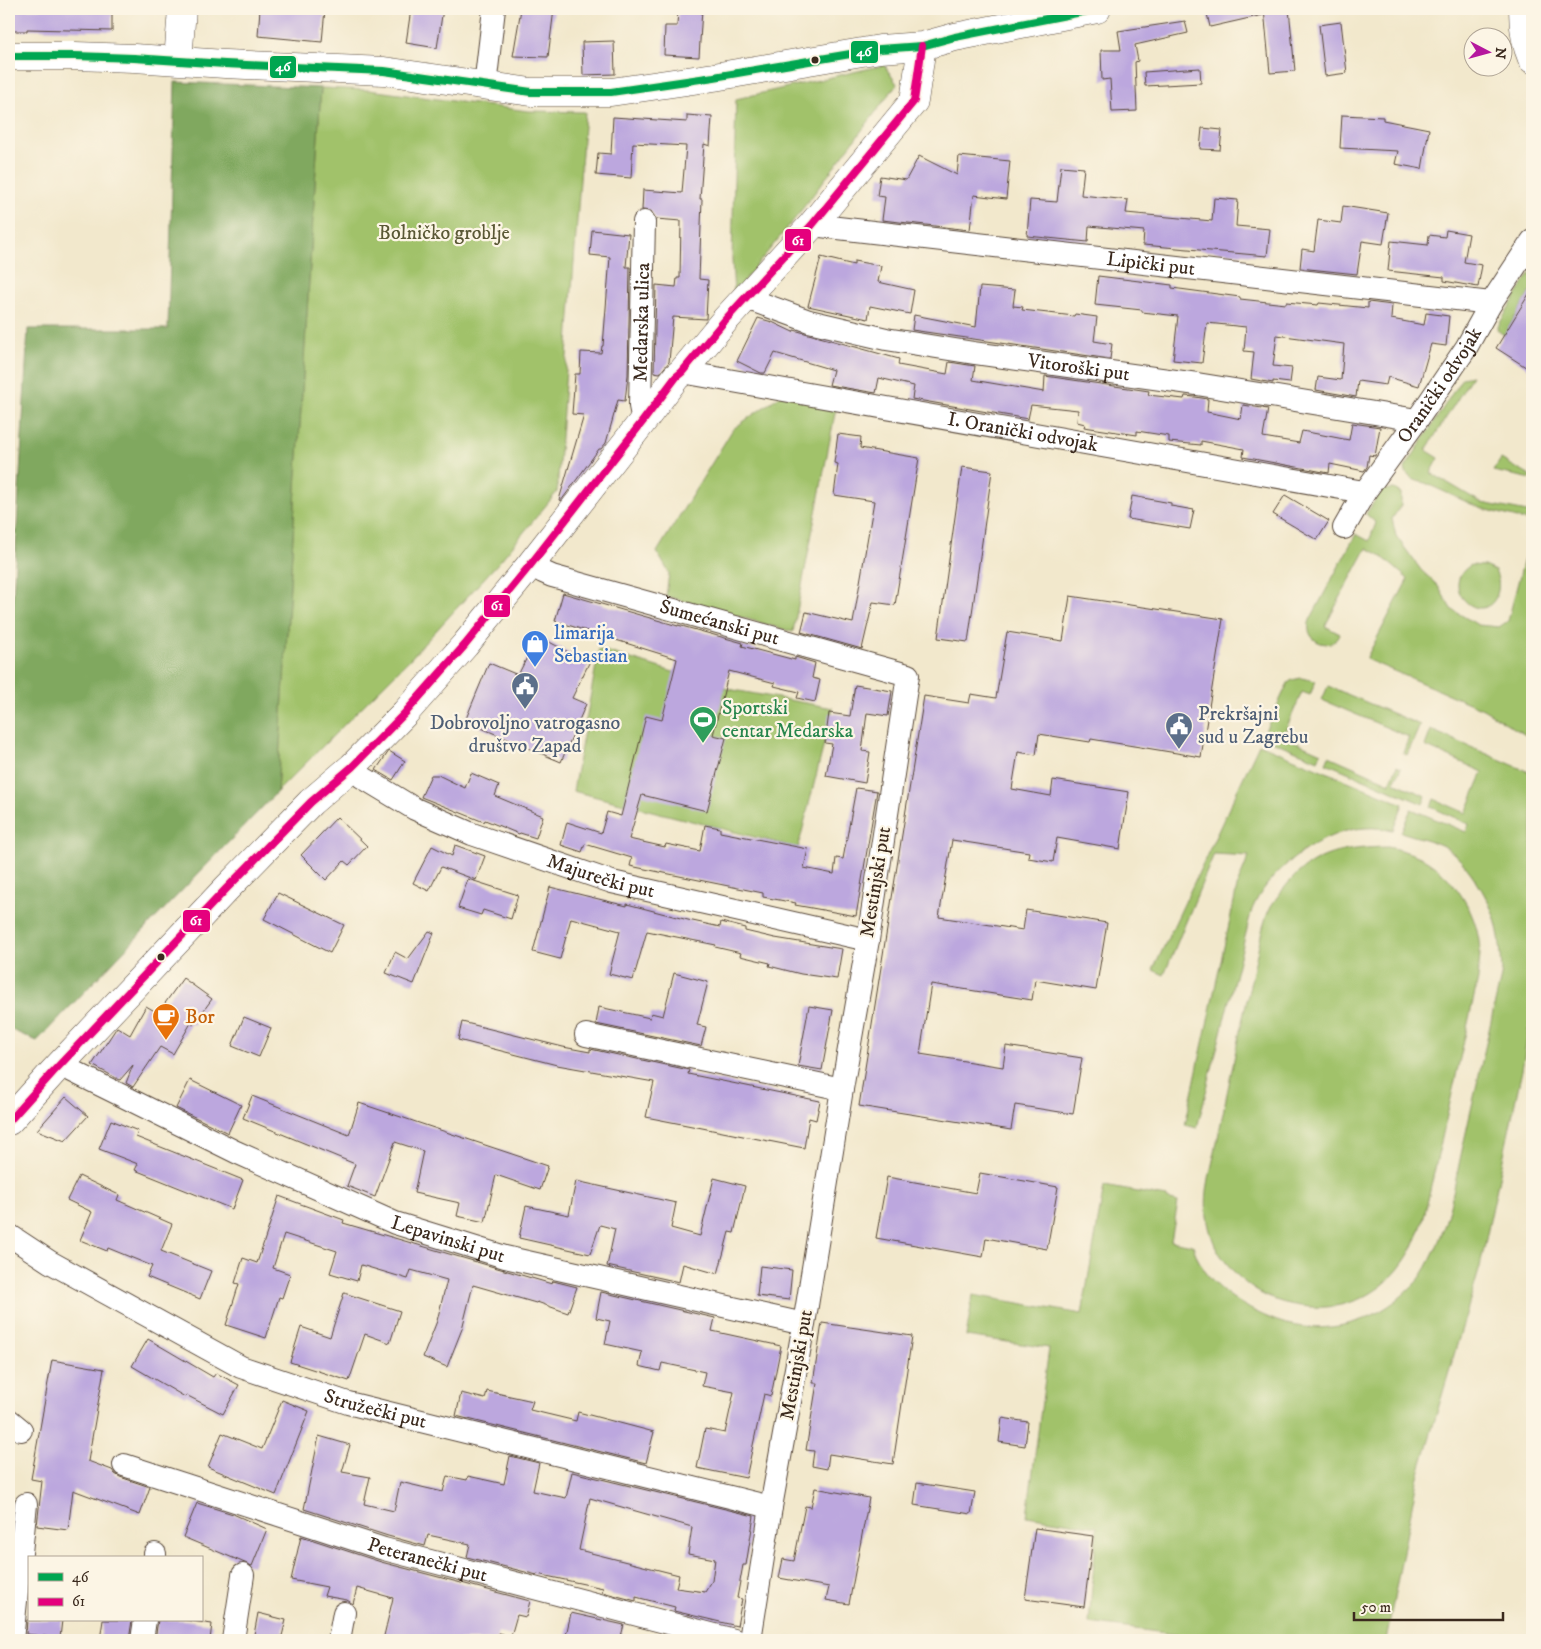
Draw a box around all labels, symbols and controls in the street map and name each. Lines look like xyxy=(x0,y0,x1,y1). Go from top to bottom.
north arrow xyxy=(1464,28,1514,78)
line badge: 46 xyxy=(850,40,879,64)
text: 46 xyxy=(855,43,872,61)
text: N xyxy=(1490,47,1509,60)
line badge: 46 xyxy=(269,55,297,79)
unlabelled marker xyxy=(810,55,820,65)
text: 46 xyxy=(274,58,291,76)
park label: Bolničko groblje xyxy=(378,221,510,246)
line badge: 61 xyxy=(784,228,812,252)
text: 61 xyxy=(792,232,804,250)
street label: Lipički put xyxy=(1105,246,1196,281)
street label: Medarska ulica xyxy=(628,262,656,382)
street label: Oranički odvojak xyxy=(1392,323,1488,448)
street label: Vitoroški put xyxy=(1025,348,1132,387)
street label: I. Oranički odvojak xyxy=(946,406,1100,458)
street label: Šumećanski put xyxy=(657,593,782,651)
line badge: 61 xyxy=(483,594,511,618)
text: 61 xyxy=(491,597,503,615)
place label: limarija Sebastian xyxy=(554,621,628,669)
shop icon: limarija Sebastian xyxy=(520,629,550,668)
public building icon: Dobrovoljno vatrogasno društvo Zapad xyxy=(510,671,540,710)
place label: Sportski centar Medarska xyxy=(722,696,854,744)
place label: Prekršajni sud u Zagrebu xyxy=(1198,702,1308,750)
sports icon: Sportski centar Medarska xyxy=(688,705,718,744)
place label: Dobrovoljno vatrogasno društvo Zapad xyxy=(430,711,620,759)
public building icon: Prekršajni sud u Zagrebu xyxy=(1164,711,1194,750)
street label: Mestinjski put xyxy=(855,825,897,939)
street label: Majurečki put xyxy=(544,848,657,904)
line badge: 61 xyxy=(182,909,211,933)
text: 61 xyxy=(190,912,202,930)
unlabelled marker xyxy=(156,952,166,962)
cafe icon: Bor xyxy=(151,1002,181,1041)
place label: Bor xyxy=(185,1005,215,1030)
street label: Lepavinski put xyxy=(388,1210,508,1269)
street label: Mestinjski put xyxy=(775,1308,819,1422)
street label: Stružečki put xyxy=(321,1383,429,1434)
street label: Peteranečki put xyxy=(364,1532,490,1588)
legend xyxy=(28,1556,202,1622)
text: 46 xyxy=(72,1568,90,1587)
scale bar xyxy=(1354,1589,1502,1621)
text: 61 xyxy=(72,1592,85,1611)
text: 50 m xyxy=(1361,1598,1391,1617)

